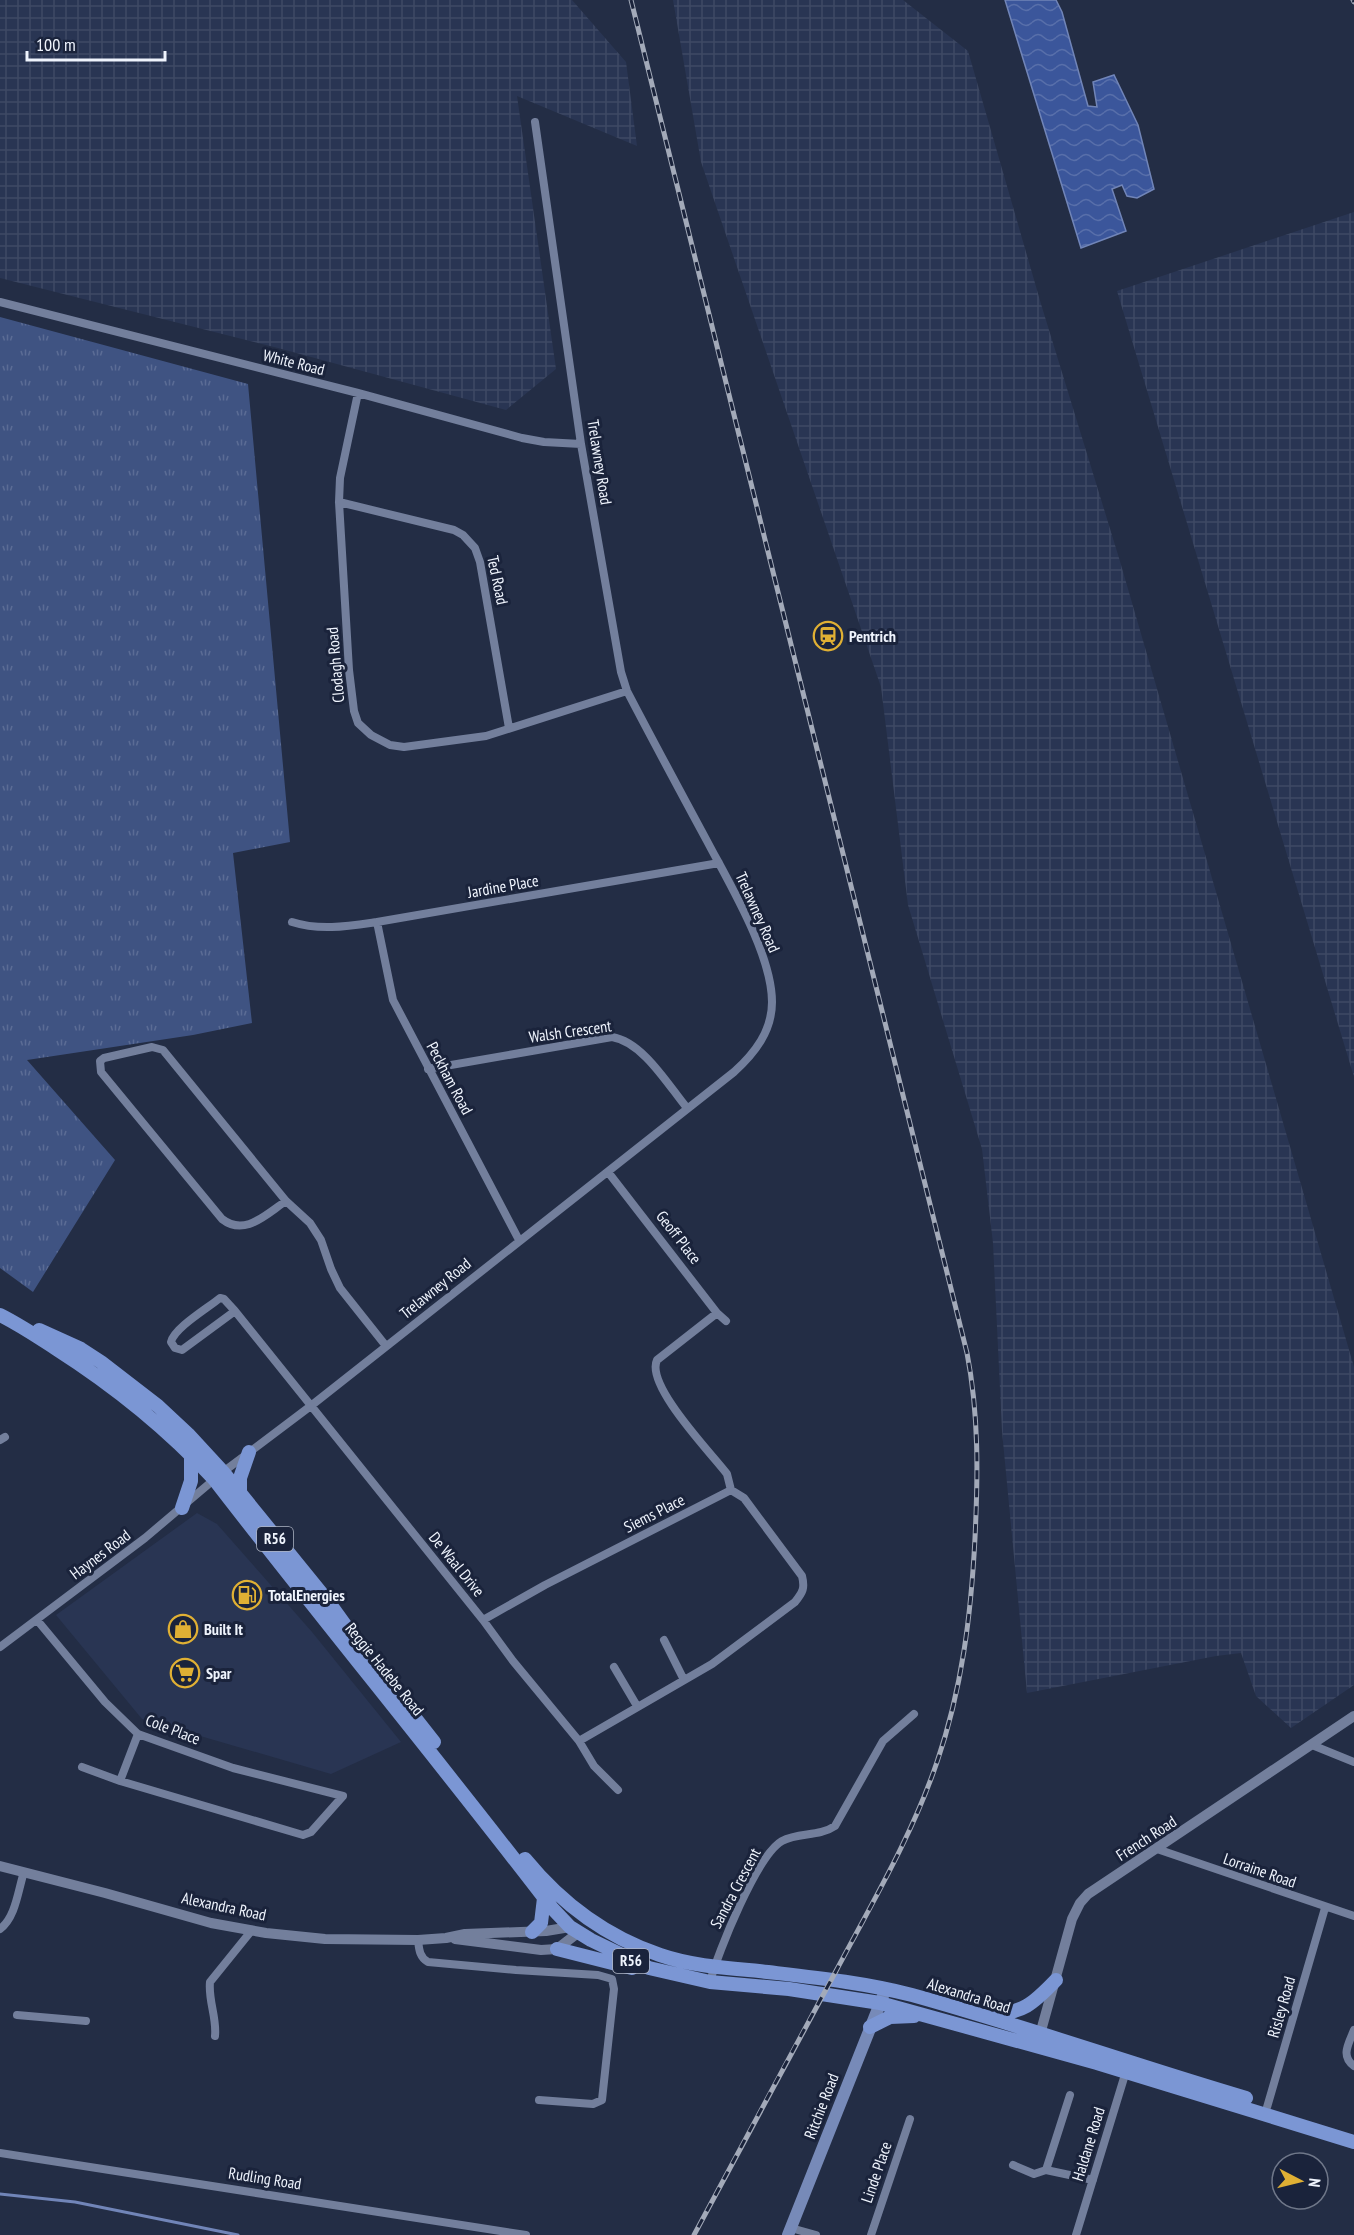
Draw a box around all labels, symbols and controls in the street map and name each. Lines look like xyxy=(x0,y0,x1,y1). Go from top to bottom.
scale bar xyxy=(27,24,165,62)
text: 100 m xyxy=(36,33,76,56)
street label: White Road xyxy=(261,345,327,379)
street label: Trelawney Road xyxy=(583,418,617,506)
street label: Ted Road xyxy=(483,554,513,606)
station icon: Pentrich xyxy=(812,620,844,652)
street label: Clodagh Road xyxy=(322,626,348,704)
place label: Pentrich xyxy=(849,626,896,646)
street label: Trelawney Road xyxy=(731,869,785,955)
street label: Jardine Place xyxy=(465,870,540,902)
street label: Walsh Crescent xyxy=(527,1015,613,1047)
street label: Peckham Road xyxy=(422,1038,478,1118)
street label: Geoff Place xyxy=(652,1206,706,1268)
street label: Trelawney Road xyxy=(395,1253,475,1323)
street label: Siems Place xyxy=(620,1489,688,1537)
street label: Haynes Road xyxy=(66,1525,134,1583)
road number: R56 xyxy=(257,1527,293,1551)
street label: De Waal Drive xyxy=(425,1528,489,1600)
fuel station icon: TotalEnergies xyxy=(231,1579,263,1611)
place label: TotalEnergies xyxy=(268,1585,345,1605)
shop icon: Built It xyxy=(167,1613,199,1645)
place label: Built It xyxy=(204,1619,243,1639)
street label: Reggie Hadebe Road xyxy=(341,1619,429,1719)
supermarket icon: Spar xyxy=(169,1657,201,1689)
place label: Spar xyxy=(206,1663,232,1683)
street label: Cole Place xyxy=(143,1709,203,1749)
street label: French Road xyxy=(1112,1811,1180,1865)
street label: Sandra Crescent xyxy=(705,1844,765,1932)
street label: Lorraine Road xyxy=(1221,1848,1299,1892)
street label: Alexandra Road xyxy=(180,1887,268,1925)
road number: R56 xyxy=(613,1949,649,1973)
street label: Alexandra Road xyxy=(925,1973,1013,2017)
street label: Risley Road xyxy=(1263,1974,1299,2040)
street label: Ritchie Road xyxy=(799,2070,843,2142)
street label: Haldane Road xyxy=(1067,2105,1109,2183)
street label: Linde Place xyxy=(856,2139,896,2205)
north arrow xyxy=(1270,2151,1330,2211)
street label: Rudling Road xyxy=(227,2162,303,2194)
text: N xyxy=(1304,2177,1325,2188)

